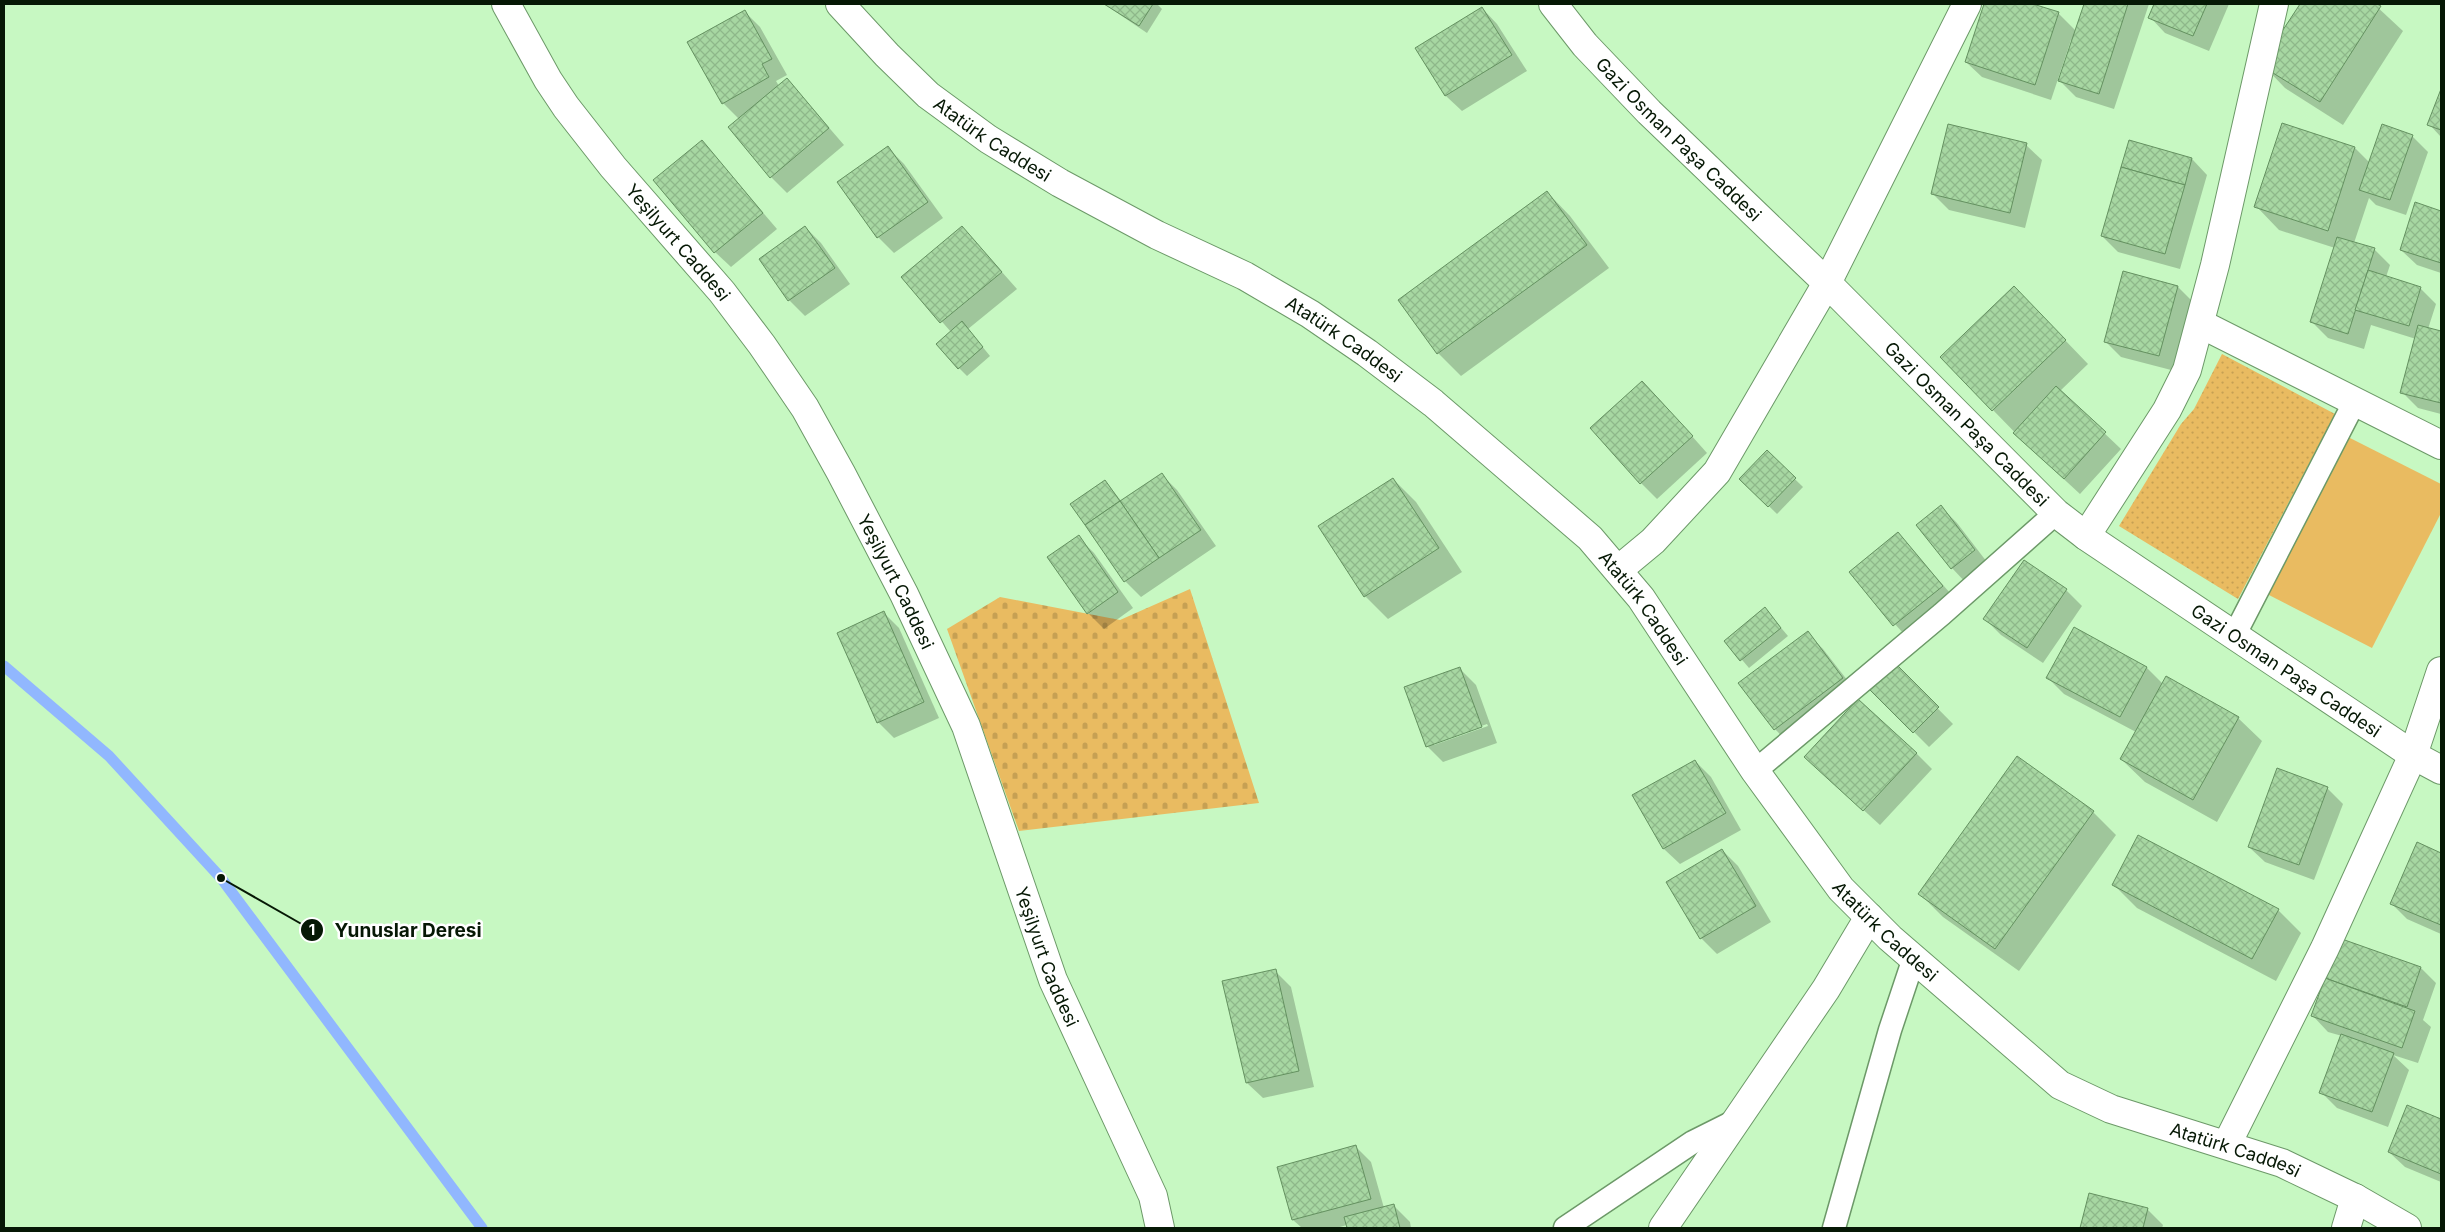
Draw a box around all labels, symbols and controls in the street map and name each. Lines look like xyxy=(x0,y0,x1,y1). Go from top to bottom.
street label: Gazi Osman Paşa Caddesi xyxy=(1592,53,1766,225)
street label: Atatürk Caddesi xyxy=(930,93,1055,186)
street label: Yeşilyurt Caddesi xyxy=(622,179,735,305)
street label: Atatürk Caddesi xyxy=(1282,292,1406,386)
street label: Gazi Osman Paşa Caddesi xyxy=(1881,337,2053,510)
street label: Yeşilyurt Caddesi xyxy=(854,510,939,652)
street label: Atatürk Caddesi xyxy=(1595,546,1693,669)
street label: Gazi Osman Paşa Caddesi xyxy=(2188,599,2385,741)
street label: Atatürk Caddesi xyxy=(1828,877,1942,985)
street label: Yeşilyurt Caddesi xyxy=(1011,884,1084,1030)
callout: Yunuslar Deresi xyxy=(300,913,492,947)
text: Yunuslar Deresi xyxy=(334,919,482,942)
text: 1 xyxy=(309,920,315,939)
street label: Atatürk Caddesi xyxy=(2168,1118,2304,1181)

